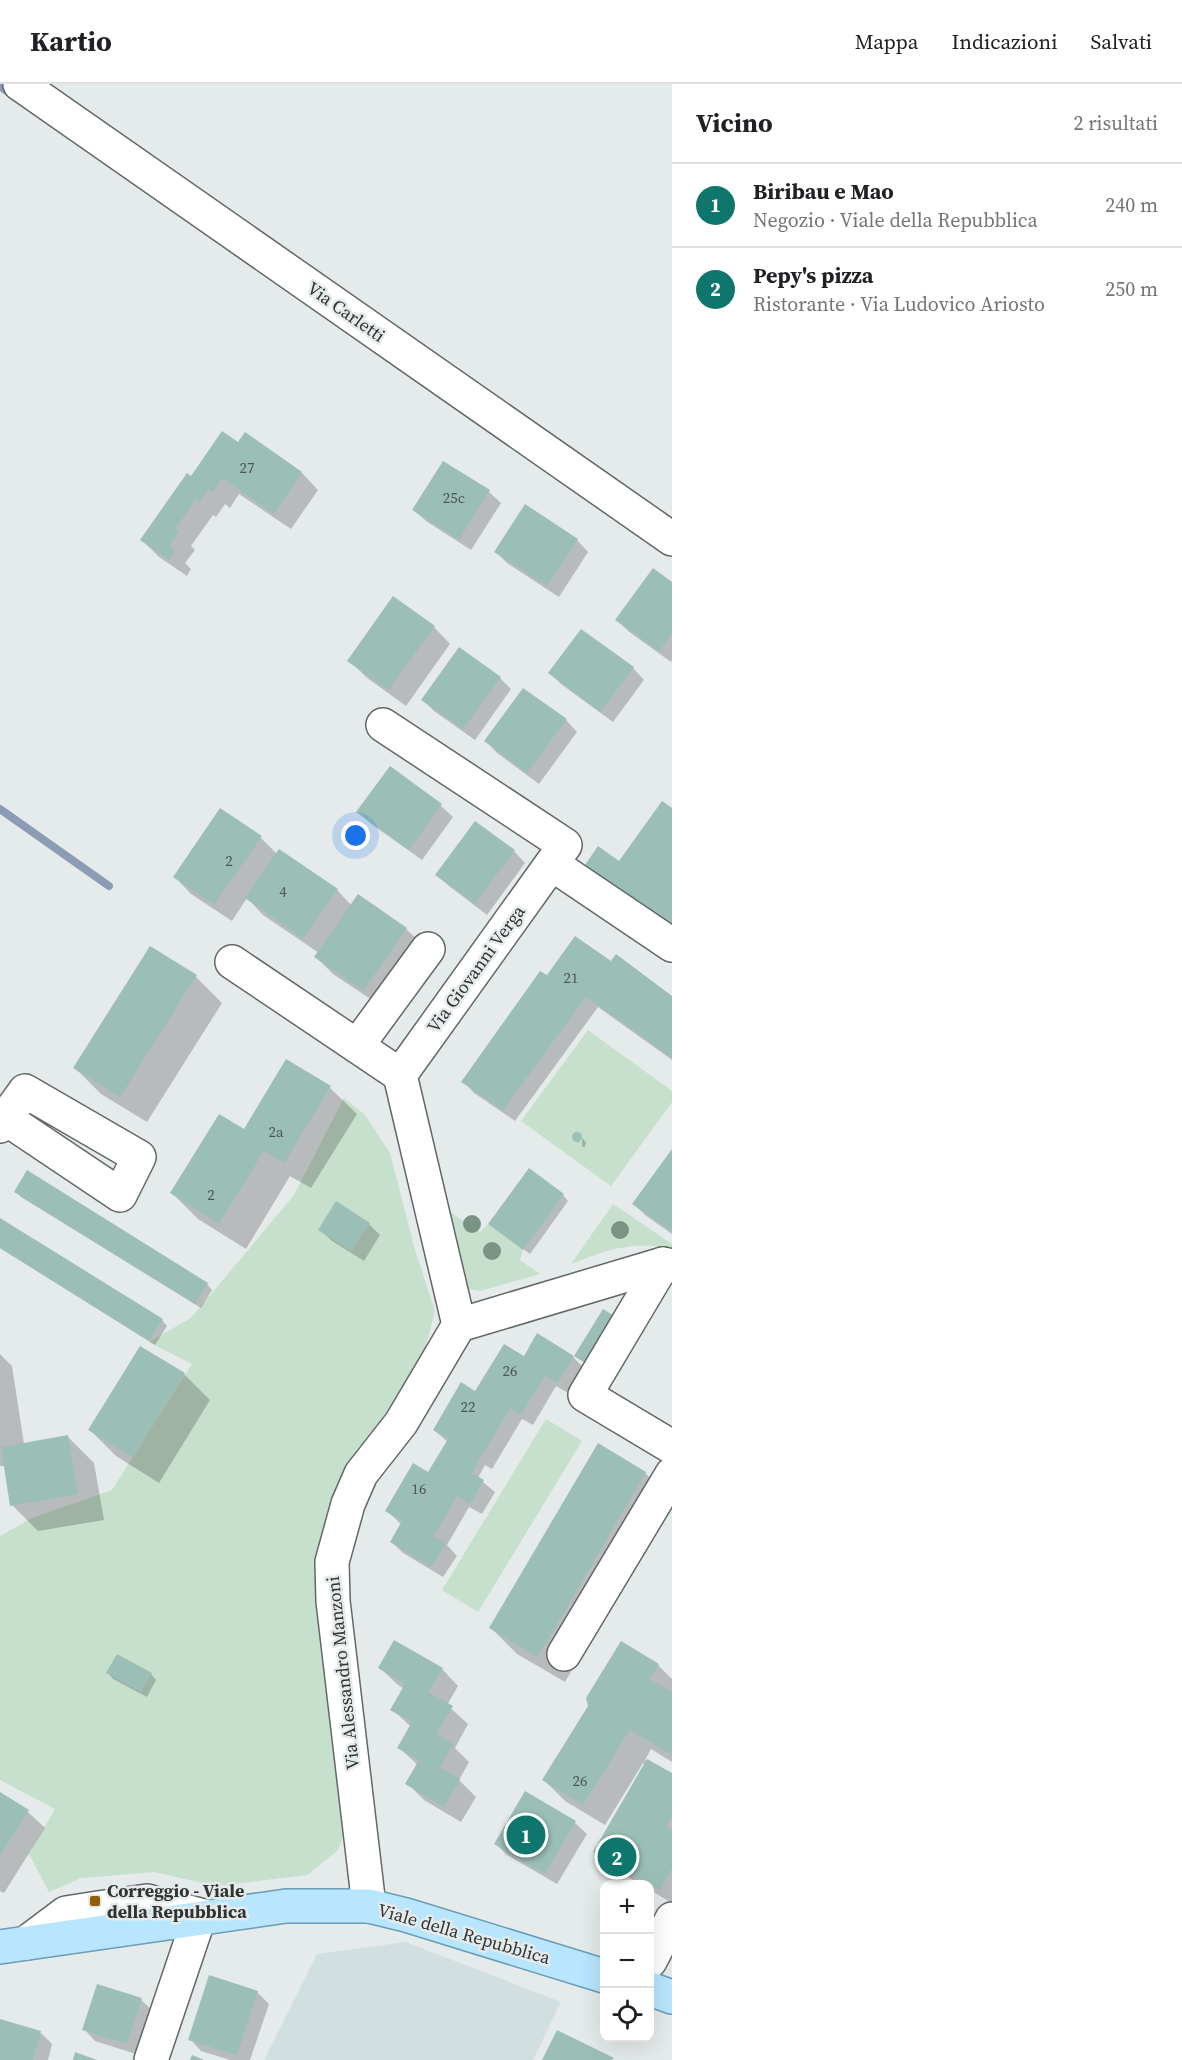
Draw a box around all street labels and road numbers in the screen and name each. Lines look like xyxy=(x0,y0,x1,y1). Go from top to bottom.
street label: Via Carletti xyxy=(302,276,390,348)
street label: Via Giovanni Verga xyxy=(421,899,531,1038)
street label: Via Alessandro Manzoni xyxy=(320,1575,365,1771)
street label: Viale della Repubblica xyxy=(375,1897,554,1970)

